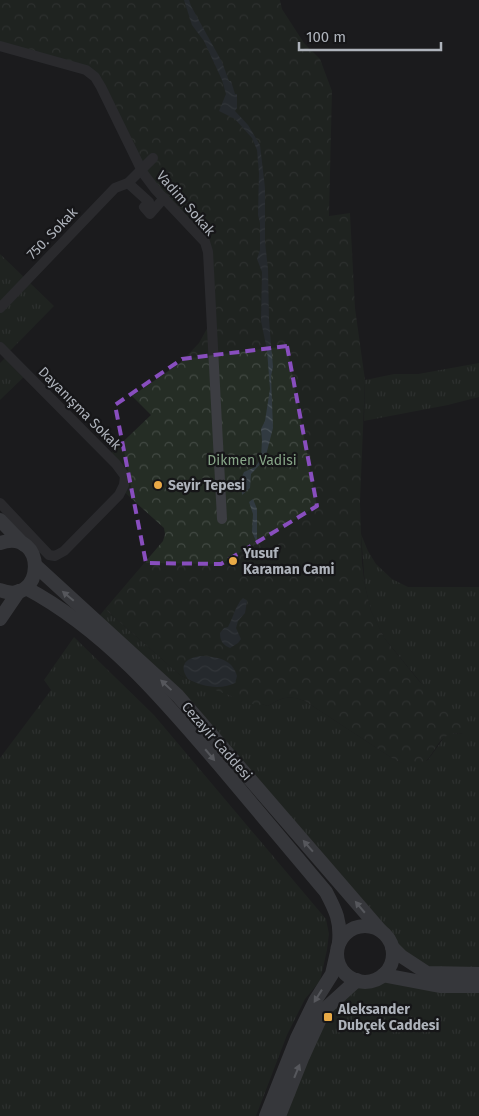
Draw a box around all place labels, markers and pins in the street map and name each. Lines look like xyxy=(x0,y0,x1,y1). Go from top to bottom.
place label: Seyir Tepesi xyxy=(168,477,245,494)
marker: Seyir Tepesi xyxy=(152,479,164,491)
place label: Yusuf Karaman Cami xyxy=(242,545,335,578)
marker: Yusuf Karaman Cami xyxy=(227,555,239,567)
place label: Aleksander Dubçek Caddesi xyxy=(337,1001,440,1035)
marker: Aleksander Dubçek Caddesi xyxy=(322,1011,334,1023)

